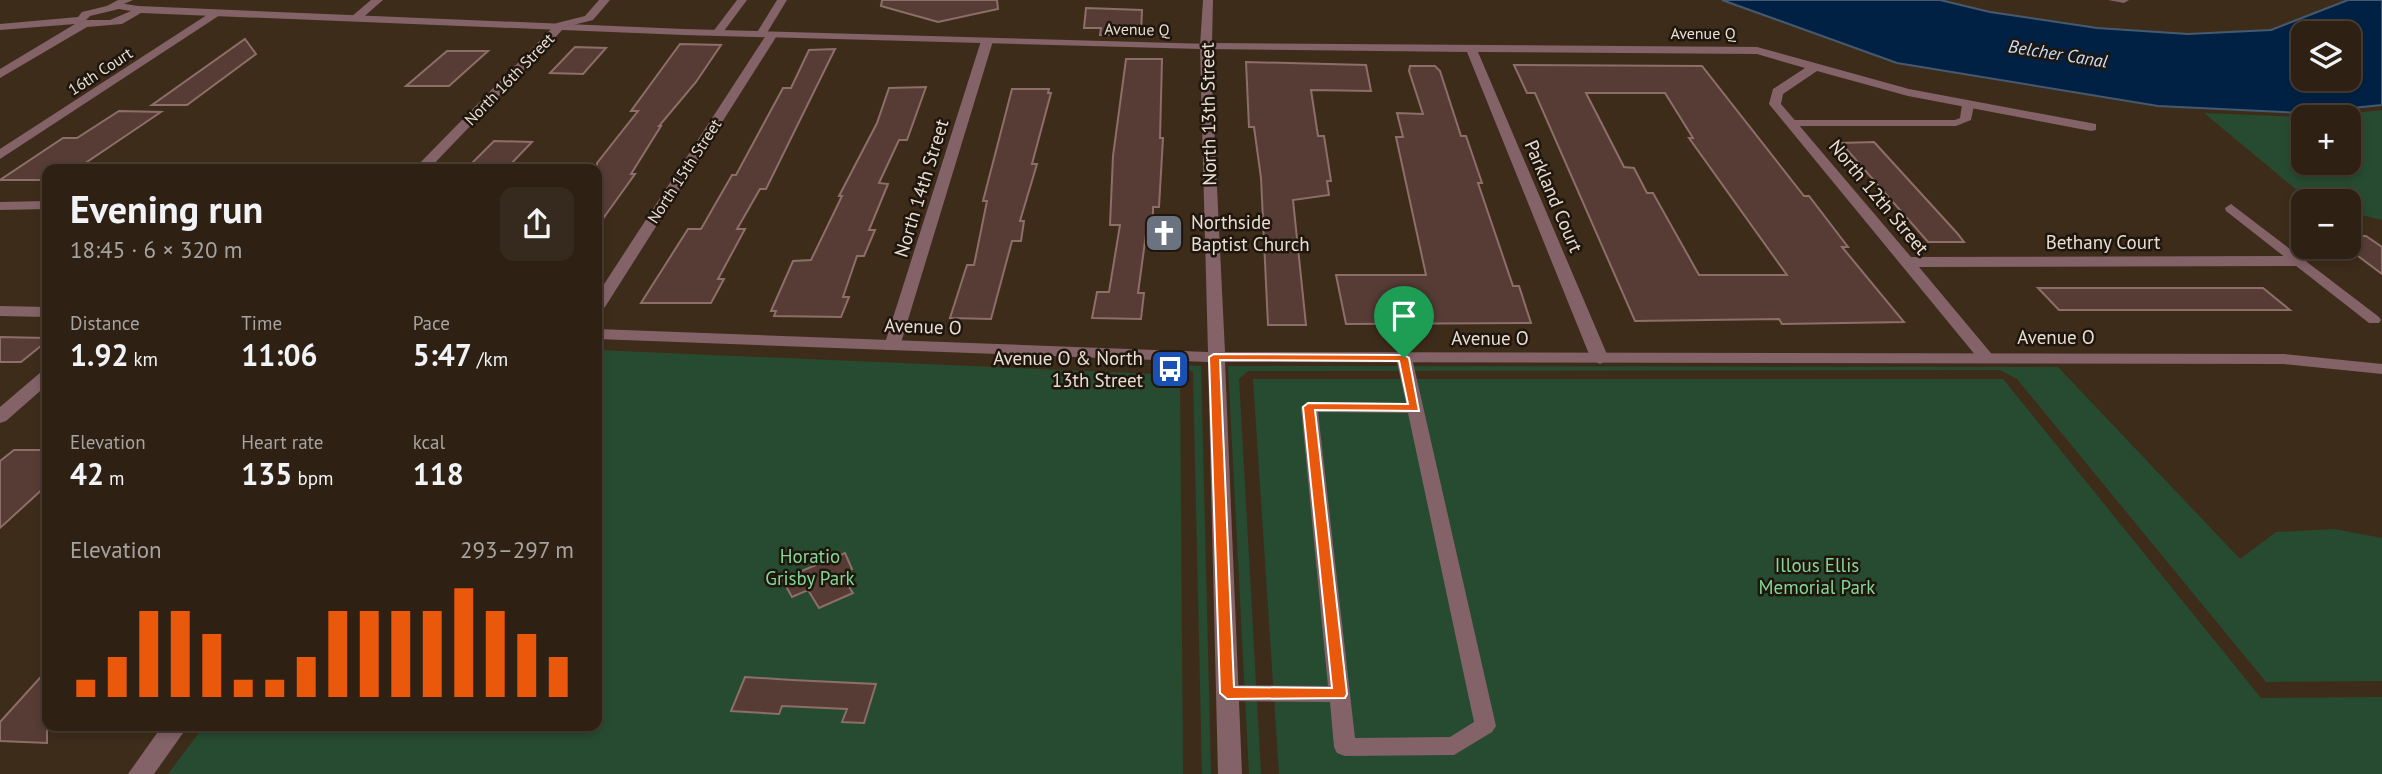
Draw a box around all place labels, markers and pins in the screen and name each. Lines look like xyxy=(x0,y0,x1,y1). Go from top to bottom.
place label: Northside Baptist Church xyxy=(1191,210,1310,256)
church icon: Northside Baptist Church xyxy=(1143,212,1185,254)
pin xyxy=(1374,286,1434,358)
place label: Avenue O & North 13th Street xyxy=(993,346,1144,392)
bus stop icon: Avenue O & North 13th Street xyxy=(1149,348,1191,390)

